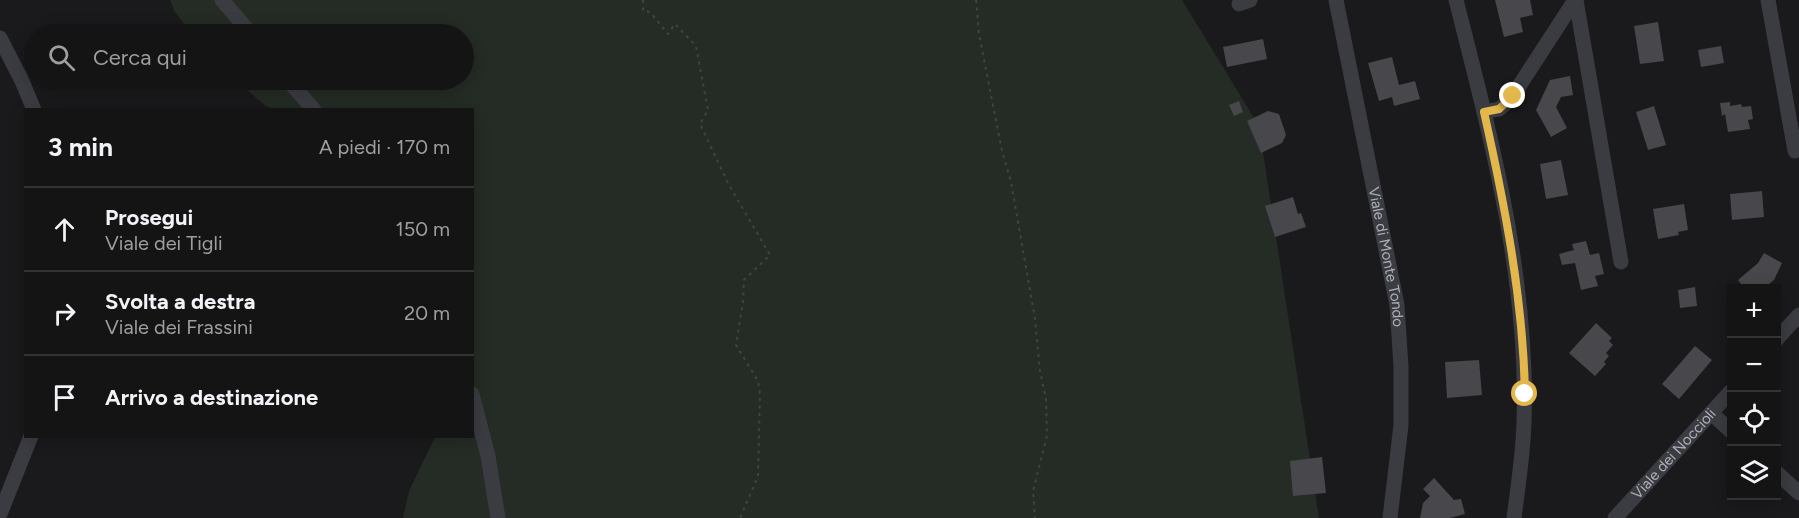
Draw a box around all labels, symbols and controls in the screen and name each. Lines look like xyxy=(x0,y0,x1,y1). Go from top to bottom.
search box xyxy=(24,24,474,90)
icon: search xyxy=(45,41,78,74)
text: Cerca qui xyxy=(93,44,187,71)
route end xyxy=(1499,82,1525,108)
text: 3 min xyxy=(48,131,113,163)
text: A piedi · 170 m xyxy=(319,135,450,159)
street label: Viale di Monte Tondo xyxy=(1365,185,1407,328)
text: Prosegui xyxy=(105,204,193,231)
icon: ahead xyxy=(48,213,81,246)
text: 150 m xyxy=(395,217,450,241)
text: Viale dei Tigli xyxy=(105,231,223,255)
map controls xyxy=(1727,284,1781,500)
button: + xyxy=(1727,284,1781,338)
text: Svolta a destra xyxy=(105,288,255,315)
icon: right xyxy=(48,297,81,330)
text: 20 m xyxy=(404,301,450,325)
text: Viale dei Frassini xyxy=(105,315,253,339)
button: − xyxy=(1727,338,1781,392)
route start xyxy=(1511,380,1537,406)
icon: arrive xyxy=(48,381,81,414)
text: Arrivo a destinazione xyxy=(105,384,318,411)
button: locate xyxy=(1727,392,1781,446)
street label: Viale dei Noccioli xyxy=(1628,405,1720,503)
button: layers xyxy=(1727,446,1781,500)

